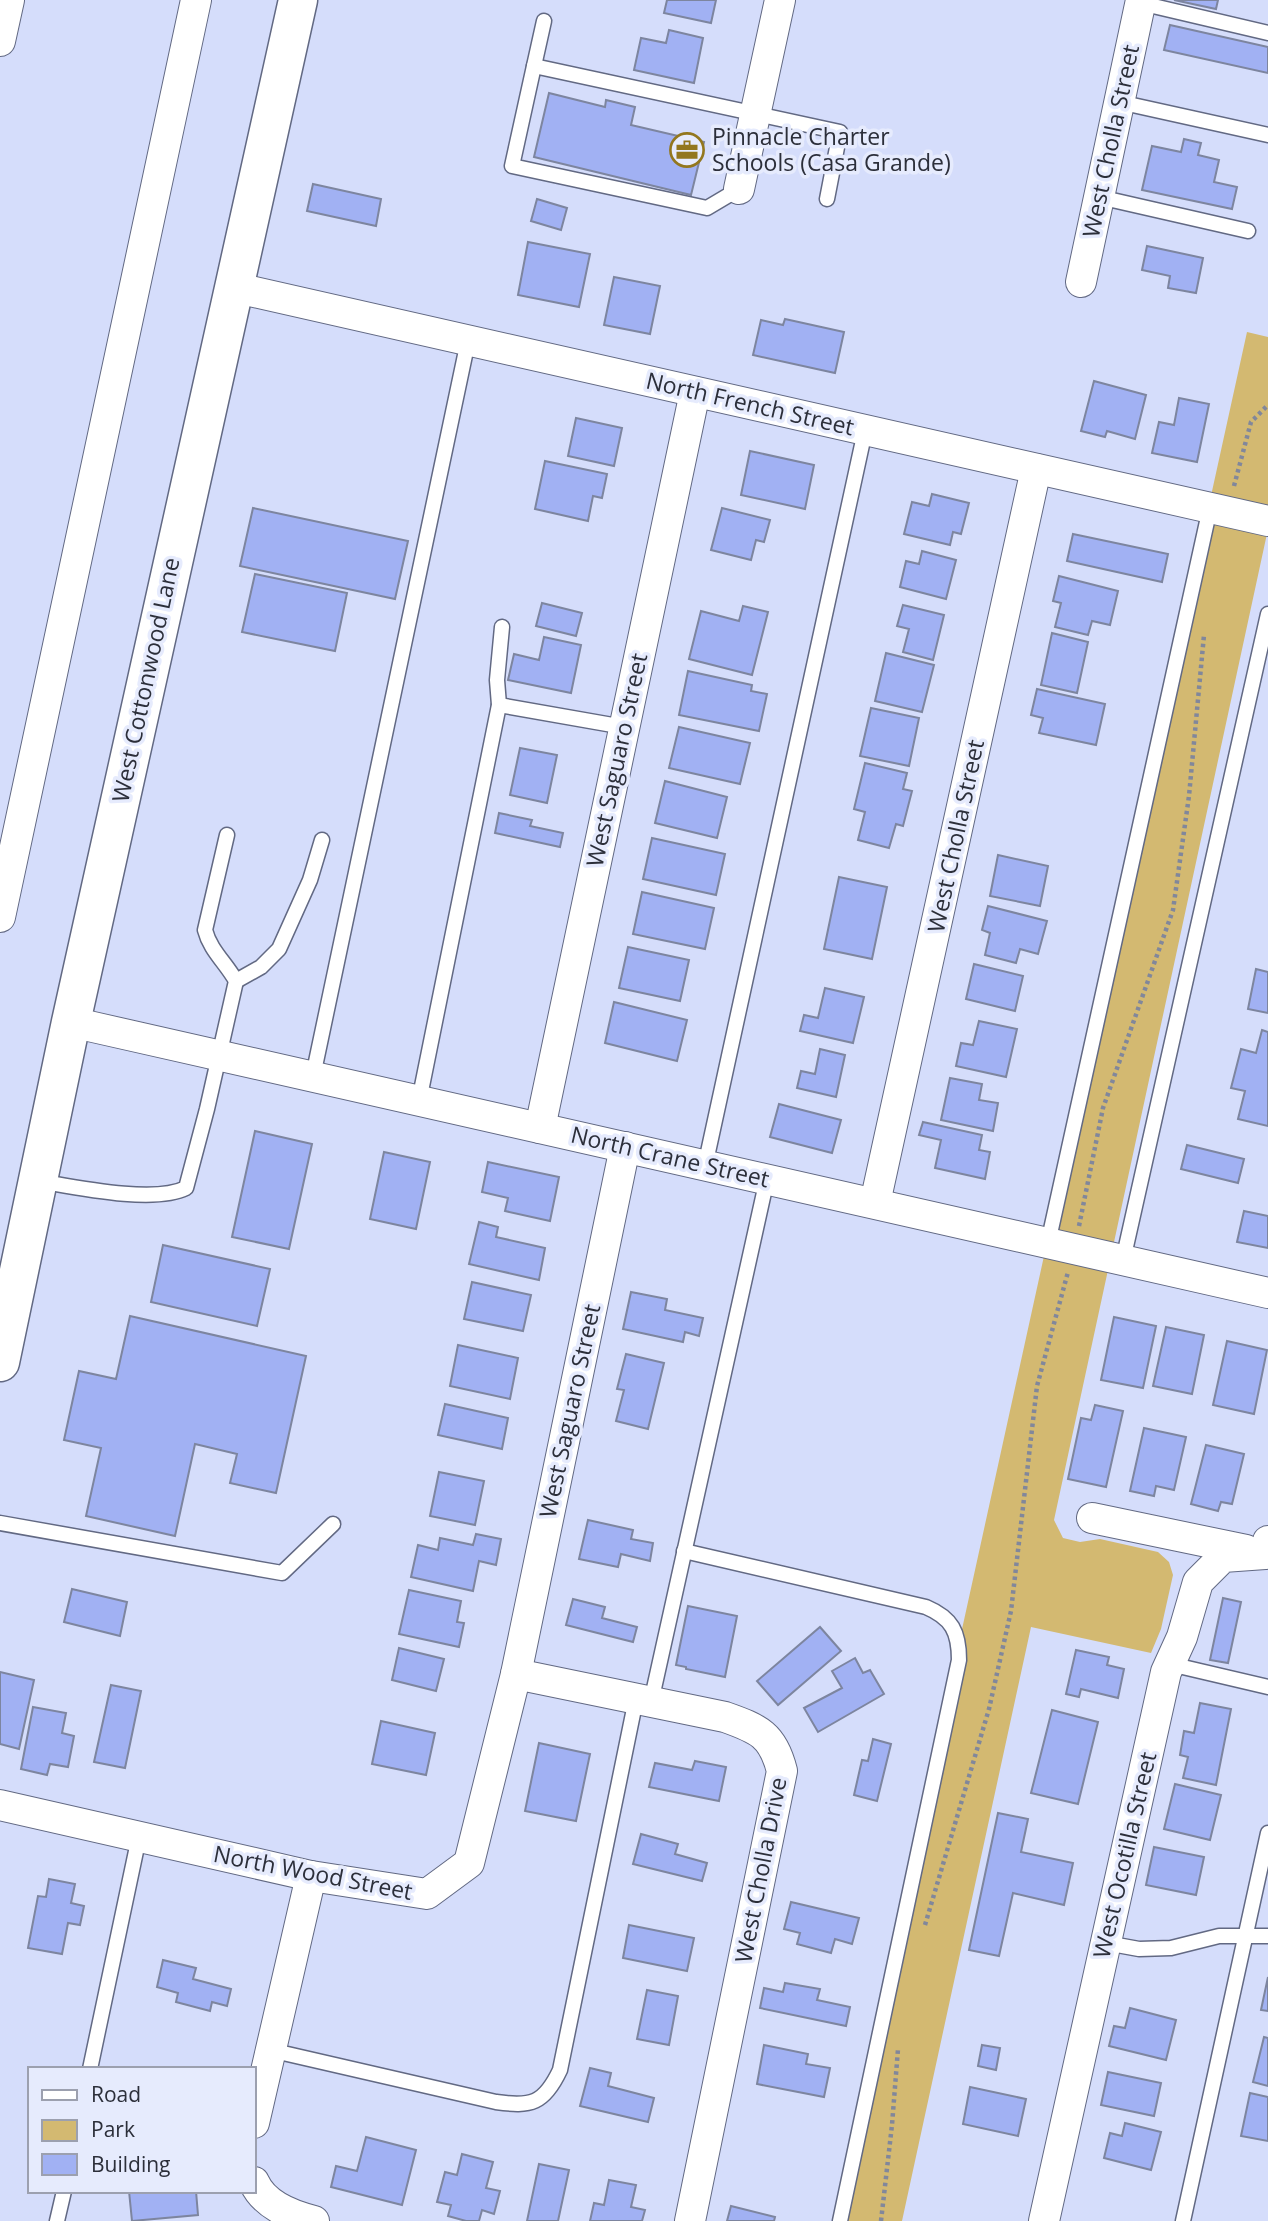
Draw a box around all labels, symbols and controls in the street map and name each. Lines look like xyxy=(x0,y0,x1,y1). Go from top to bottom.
street label: West Cholla Street xyxy=(1074,41,1146,240)
place label: Pinnacle Charter Schools (Casa Grande) xyxy=(712,120,951,178)
office icon: Pinnacle Charter Schools (Casa Grande) xyxy=(668,131,706,169)
street label: North French Street xyxy=(643,364,857,443)
street label: West Cottonwood Lane xyxy=(103,555,187,805)
street label: West Saguaro Street xyxy=(578,650,654,869)
street label: West Cholla Street xyxy=(919,736,991,935)
street label: North Crane Street xyxy=(568,1118,773,1194)
street label: West Saguaro Street xyxy=(531,1301,607,1520)
street label: West Ocotilla Street xyxy=(1085,1749,1163,1961)
street label: West Cholla Drive xyxy=(726,1774,794,1965)
street label: North Wood Street xyxy=(211,1837,415,1907)
legend xyxy=(28,2067,256,2193)
text: Road xyxy=(91,2080,141,2108)
text: Park xyxy=(91,2115,135,2143)
text: Building xyxy=(91,2150,170,2178)

